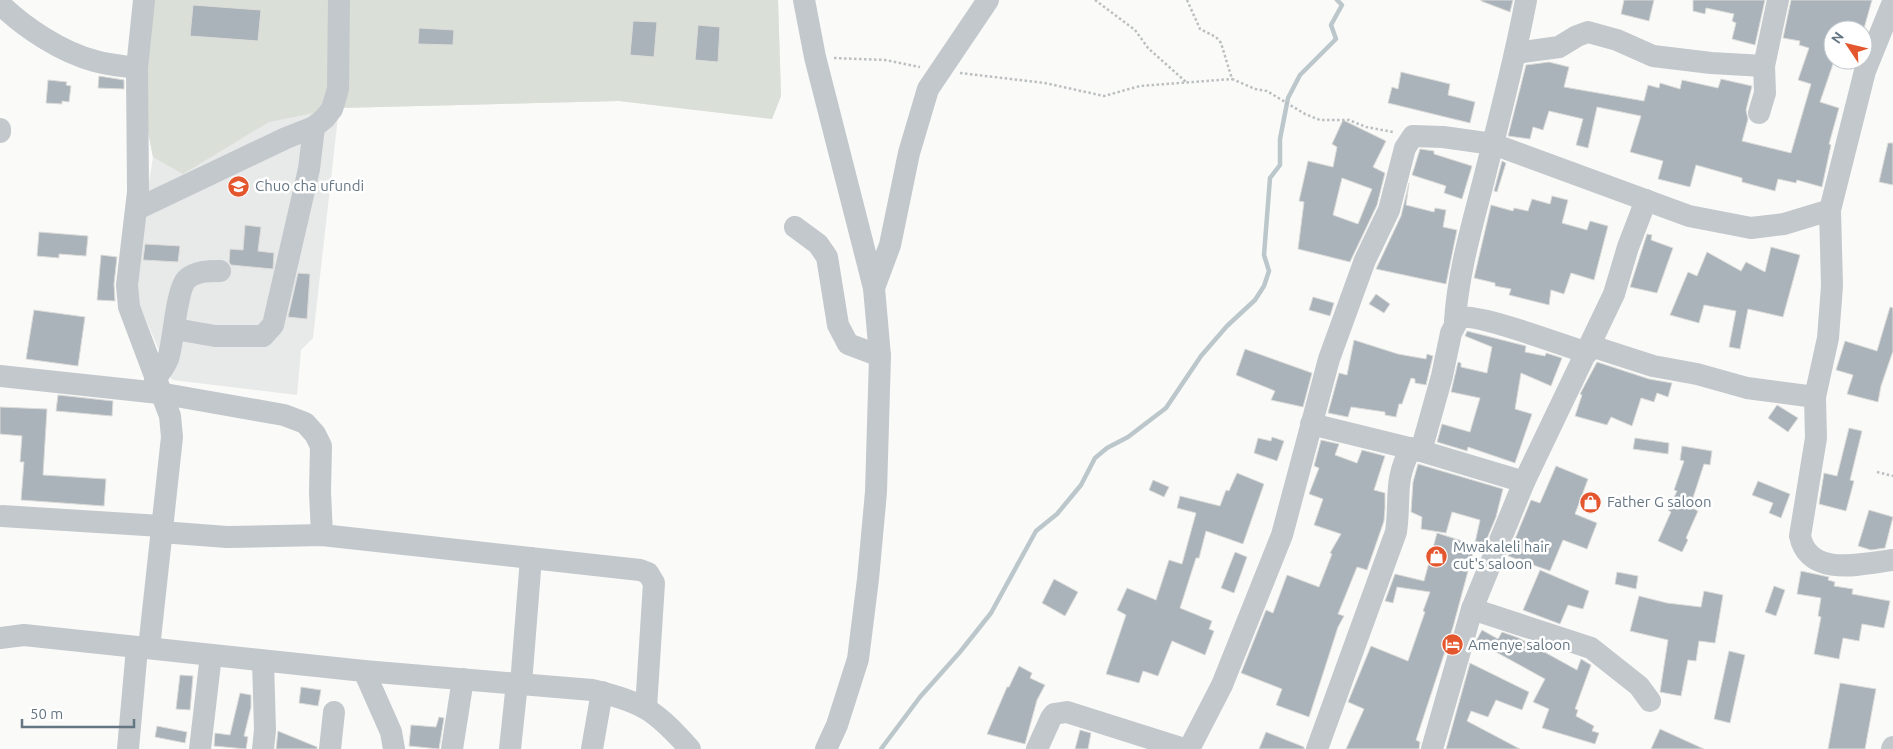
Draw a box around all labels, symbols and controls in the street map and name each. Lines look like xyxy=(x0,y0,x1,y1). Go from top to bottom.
north arrow xyxy=(1823,20,1873,70)
text: N xyxy=(1828,29,1847,46)
school or university icon: Chuo cha ufundi xyxy=(227,174,251,198)
place label: Chuo cha ufundi xyxy=(255,177,364,194)
shop icon: Father G saloon xyxy=(1579,490,1603,514)
place label: Father G saloon xyxy=(1607,493,1712,510)
place label: Mwakaleli hair cut's saloon xyxy=(1453,538,1550,572)
shop icon: Mwakaleli hair cut's saloon xyxy=(1425,544,1449,568)
hotel icon: Amenye saloon xyxy=(1440,633,1464,657)
place label: Amenye saloon xyxy=(1468,636,1571,653)
scale bar xyxy=(22,696,135,728)
text: 50 m xyxy=(30,705,63,722)

